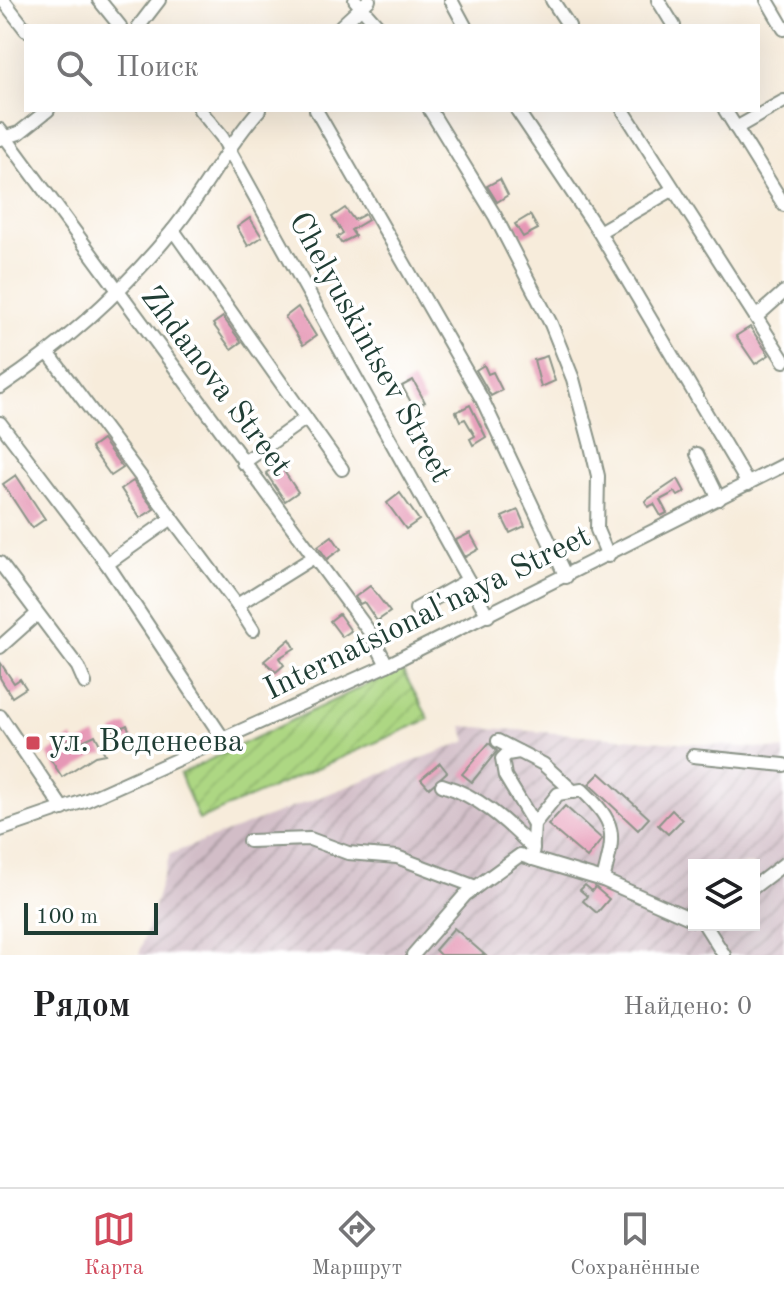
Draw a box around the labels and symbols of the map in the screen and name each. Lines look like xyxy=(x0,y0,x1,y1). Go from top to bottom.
street label: Chelyuskintsev Street xyxy=(282,208,456,488)
street label: Zhdanova Street xyxy=(134,281,296,483)
street label: Internatsional'naya Street xyxy=(260,521,596,707)
place label: ул. Веденеева xyxy=(49,727,244,759)
marker: ул. Веденеева xyxy=(24,734,42,752)
scale bar xyxy=(24,899,158,935)

